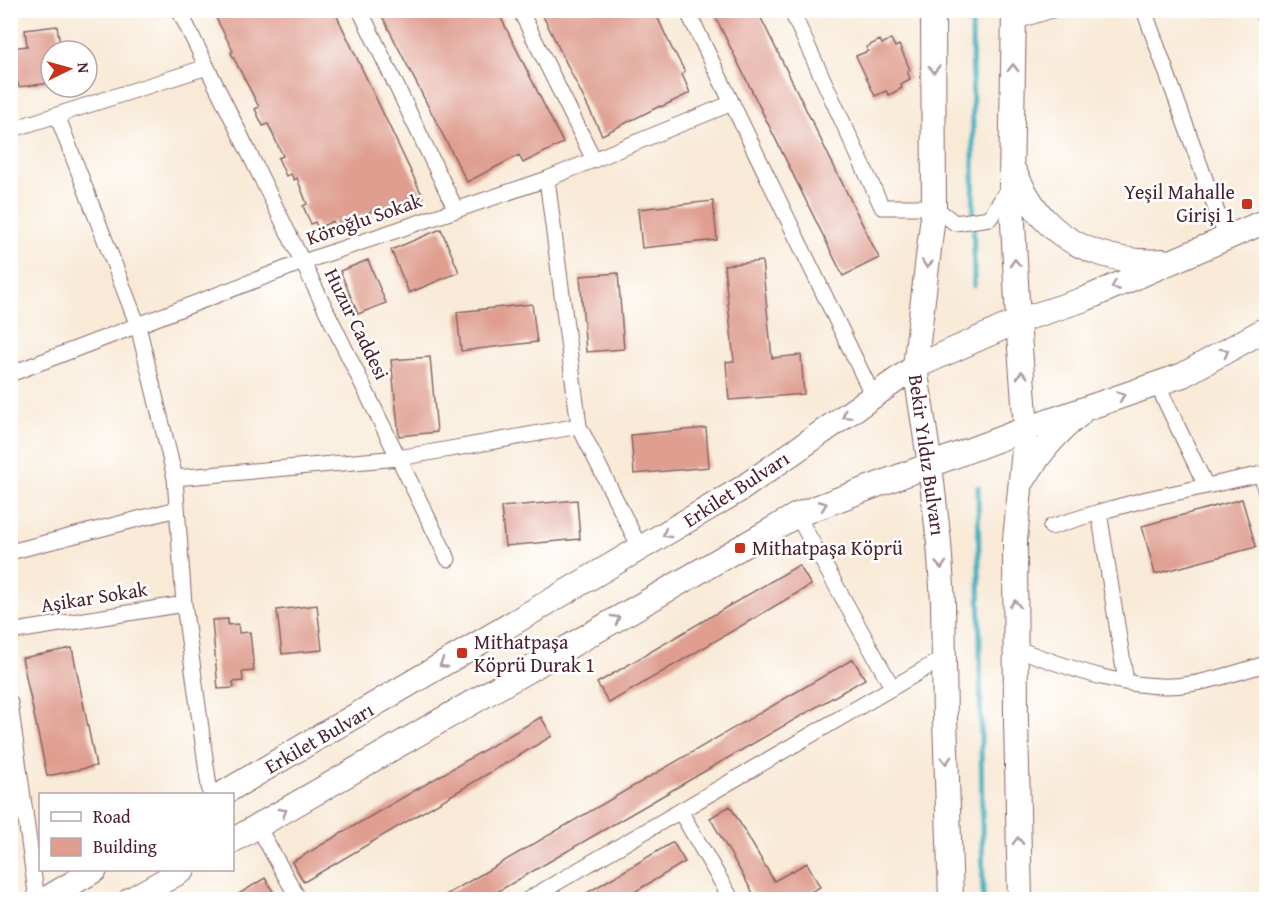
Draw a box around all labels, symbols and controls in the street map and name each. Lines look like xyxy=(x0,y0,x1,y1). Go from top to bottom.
north arrow xyxy=(39,39,99,99)
text: N xyxy=(72,61,96,74)
one-way arrow xyxy=(1007,63,1019,72)
one-way arrow xyxy=(928,64,940,73)
place label: Yeşil Mahalle Girişi 1 xyxy=(1124,177,1235,229)
street label: Köroğlu Sokak xyxy=(302,185,426,252)
marker: Yeşil Mahalle Girişi 1 xyxy=(1240,197,1254,211)
one-way arrow xyxy=(1008,258,1021,267)
one-way arrow xyxy=(921,259,934,268)
street label: Huzur Caddesi xyxy=(318,263,397,385)
one-way arrow xyxy=(1110,279,1121,291)
one-way arrow xyxy=(1219,348,1229,359)
one-way arrow xyxy=(1016,371,1029,380)
street label: Bekir Yıldız Bulvarı xyxy=(902,372,953,538)
one-way arrow xyxy=(1115,391,1126,404)
one-way arrow xyxy=(841,408,852,419)
street label: Erkilet Bulvarı xyxy=(677,443,795,534)
one-way arrow xyxy=(817,500,828,512)
one-way arrow xyxy=(662,526,672,538)
place label: Mithatpaşa Köprü xyxy=(752,533,903,562)
marker: Mithatpaşa Köprü xyxy=(733,541,747,555)
one-way arrow xyxy=(934,560,947,569)
street label: Aşikar Sokak xyxy=(38,574,150,619)
one-way arrow xyxy=(1009,600,1021,609)
one-way arrow xyxy=(609,615,620,627)
place label: Mithatpaşa Köprü Durak 1 xyxy=(474,627,595,679)
marker: Mithatpaşa Köprü Durak 1 xyxy=(455,646,469,660)
one-way arrow xyxy=(439,657,449,669)
street label: Erkilet Bulvarı xyxy=(259,695,379,780)
one-way arrow xyxy=(940,755,953,764)
legend xyxy=(39,793,234,871)
text: Road xyxy=(93,803,131,830)
one-way arrow xyxy=(277,808,287,819)
text: Building xyxy=(93,833,157,860)
one-way arrow xyxy=(1012,837,1025,846)

